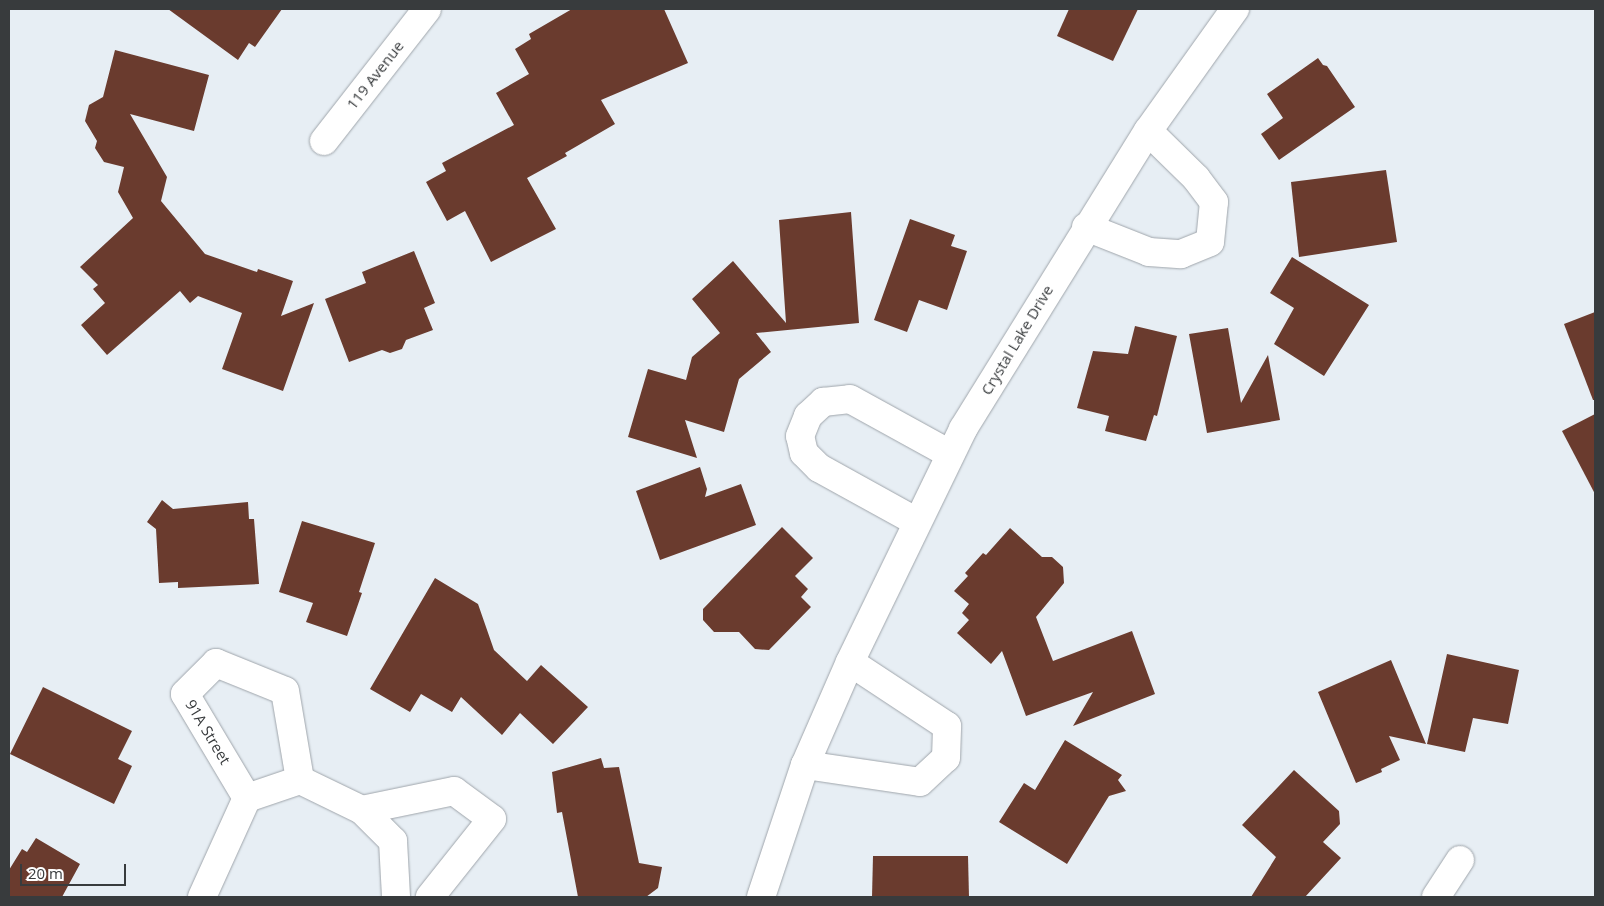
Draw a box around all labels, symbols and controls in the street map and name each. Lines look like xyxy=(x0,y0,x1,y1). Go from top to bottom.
street label: 119 Avenue xyxy=(343,37,407,113)
street label: Crystal Lake Drive xyxy=(977,282,1057,398)
street label: 91A Street xyxy=(182,696,234,768)
scale bar xyxy=(22,854,129,886)
text: 20 m xyxy=(28,863,63,883)

